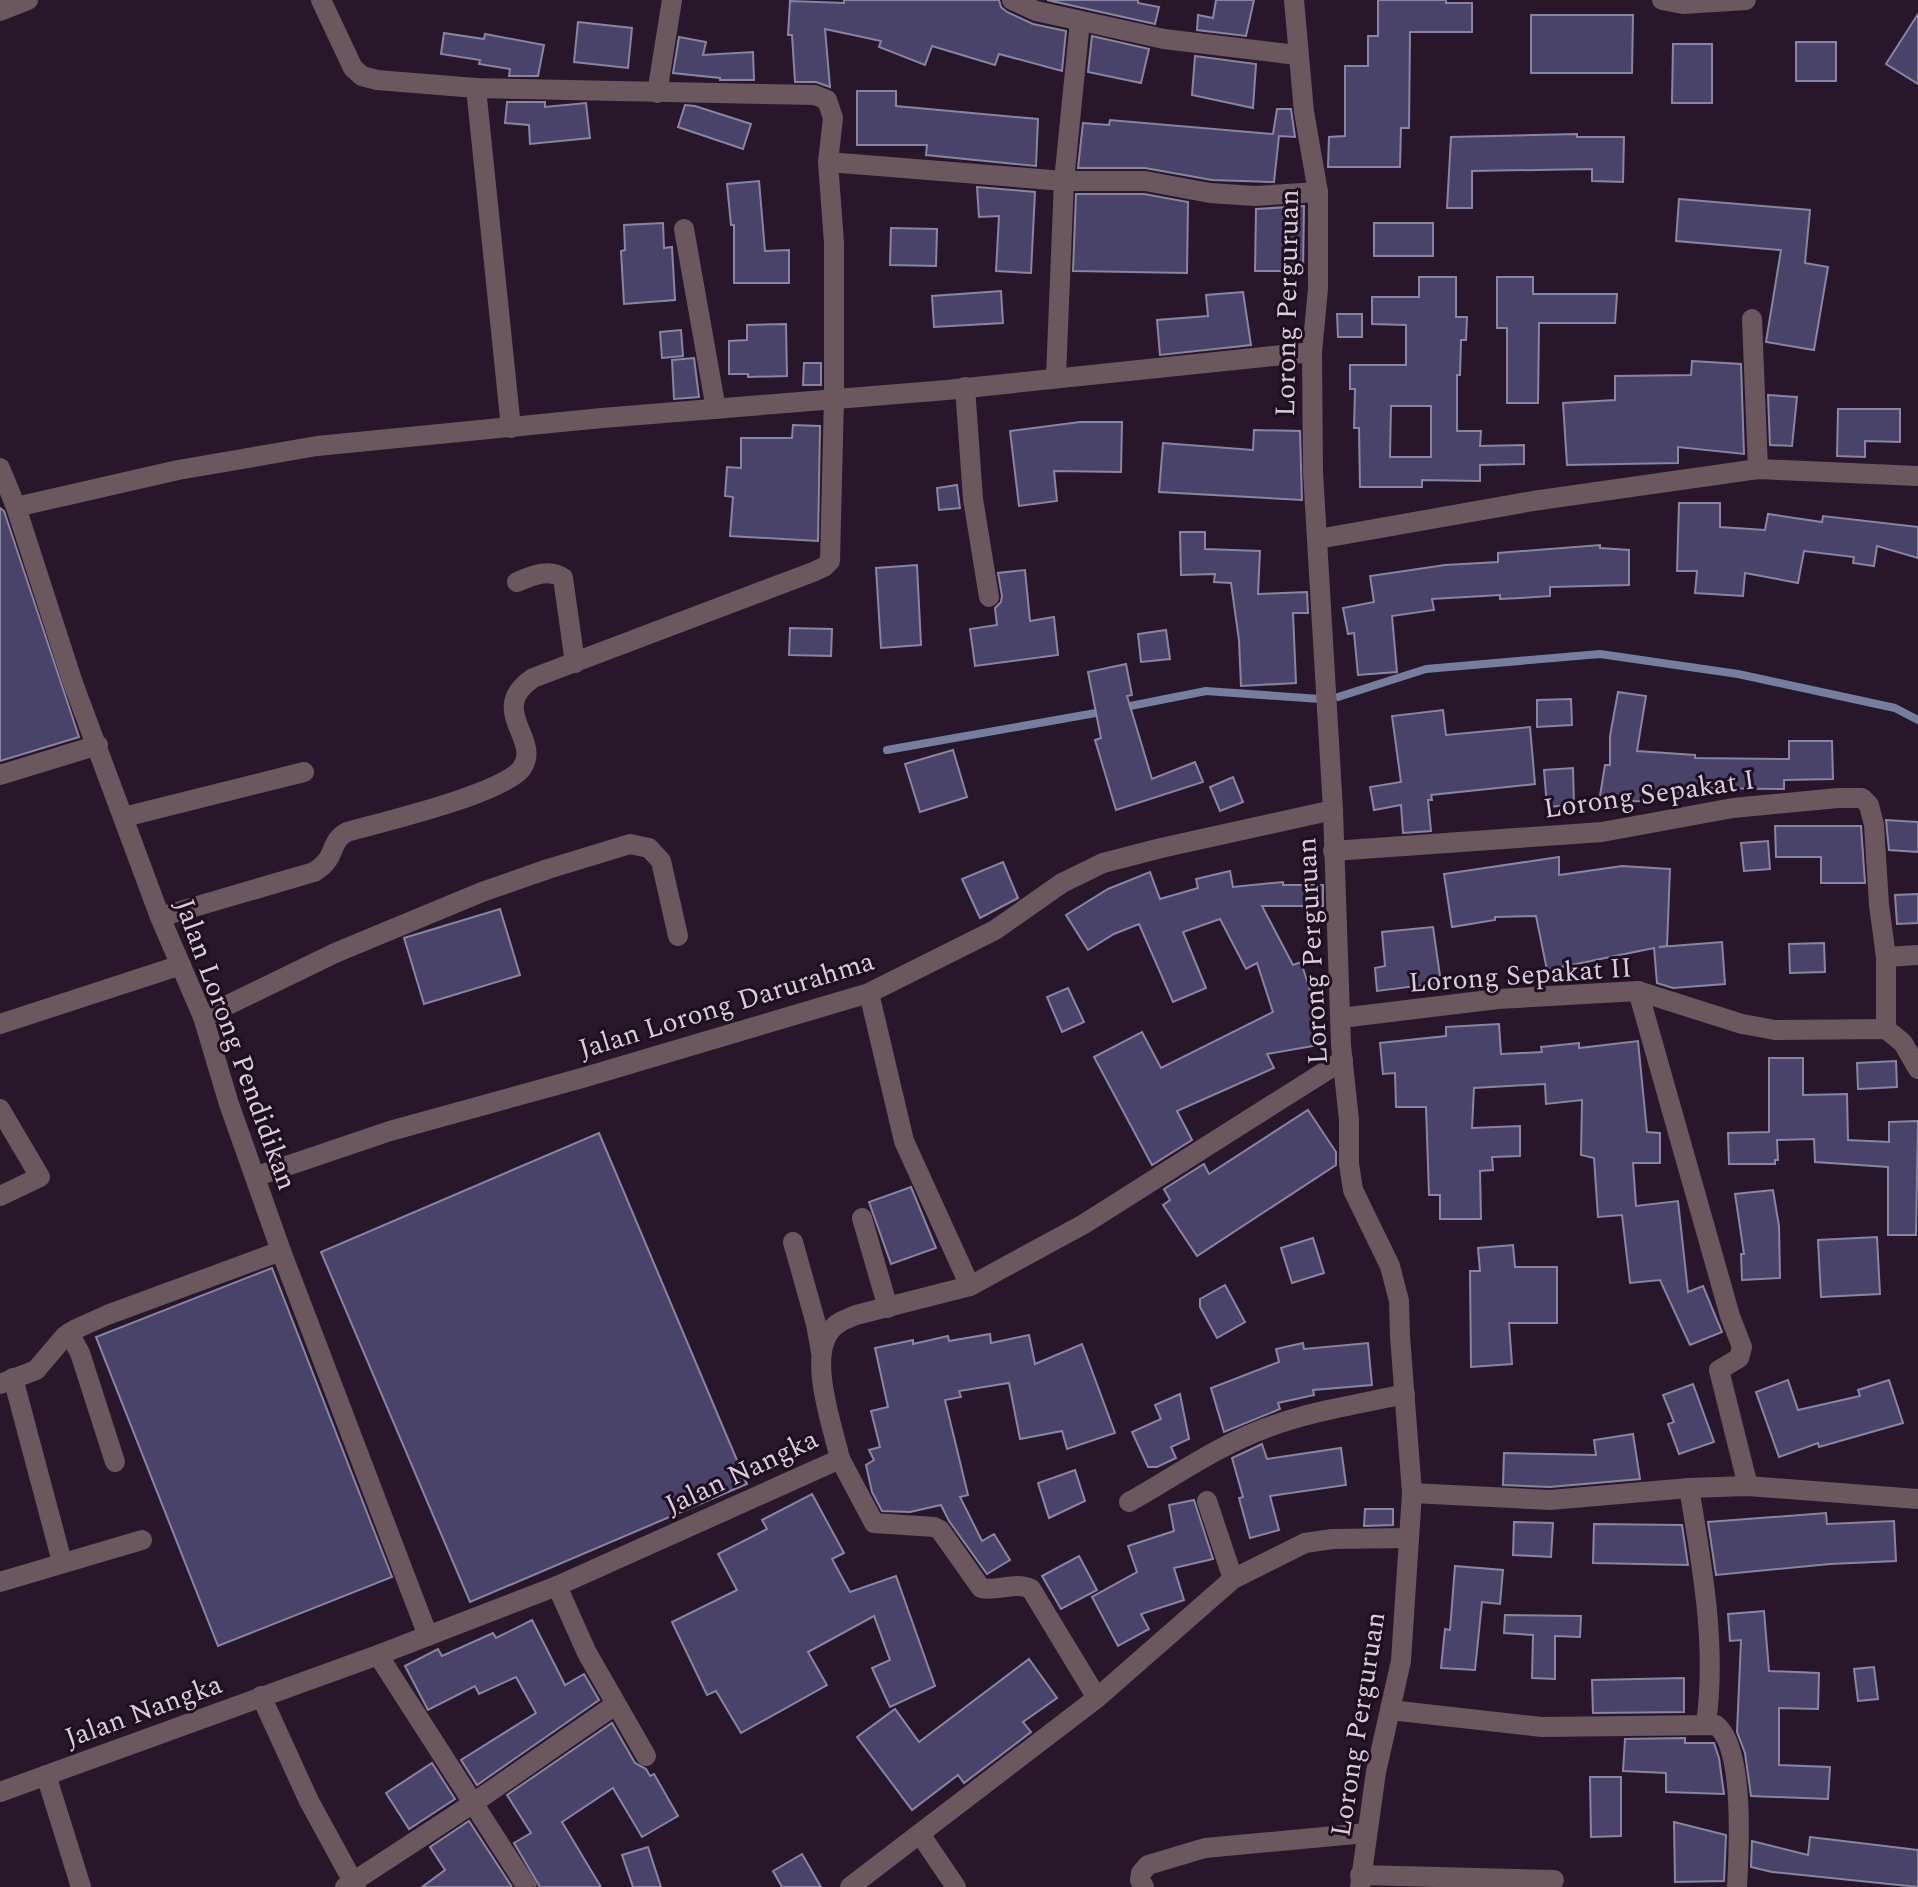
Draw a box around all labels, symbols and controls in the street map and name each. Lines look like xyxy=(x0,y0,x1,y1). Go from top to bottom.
street label: Lorong Perguruan xyxy=(1264,189,1311,417)
street label: Lorong Sepakat I xyxy=(1541,758,1758,831)
street label: Lorong Perguruan xyxy=(1285,836,1340,1066)
street label: Jalan Lorong Pendidikan xyxy=(163,893,308,1196)
street label: Jalan Lorong Darurahma xyxy=(573,940,880,1071)
street label: Lorong Sepakat II xyxy=(1407,946,1633,1005)
street label: Jalan Nangka xyxy=(658,1418,826,1527)
street label: Lorong Perguruan xyxy=(1319,1609,1397,1840)
street label: Jalan Nangka xyxy=(59,1663,229,1760)

